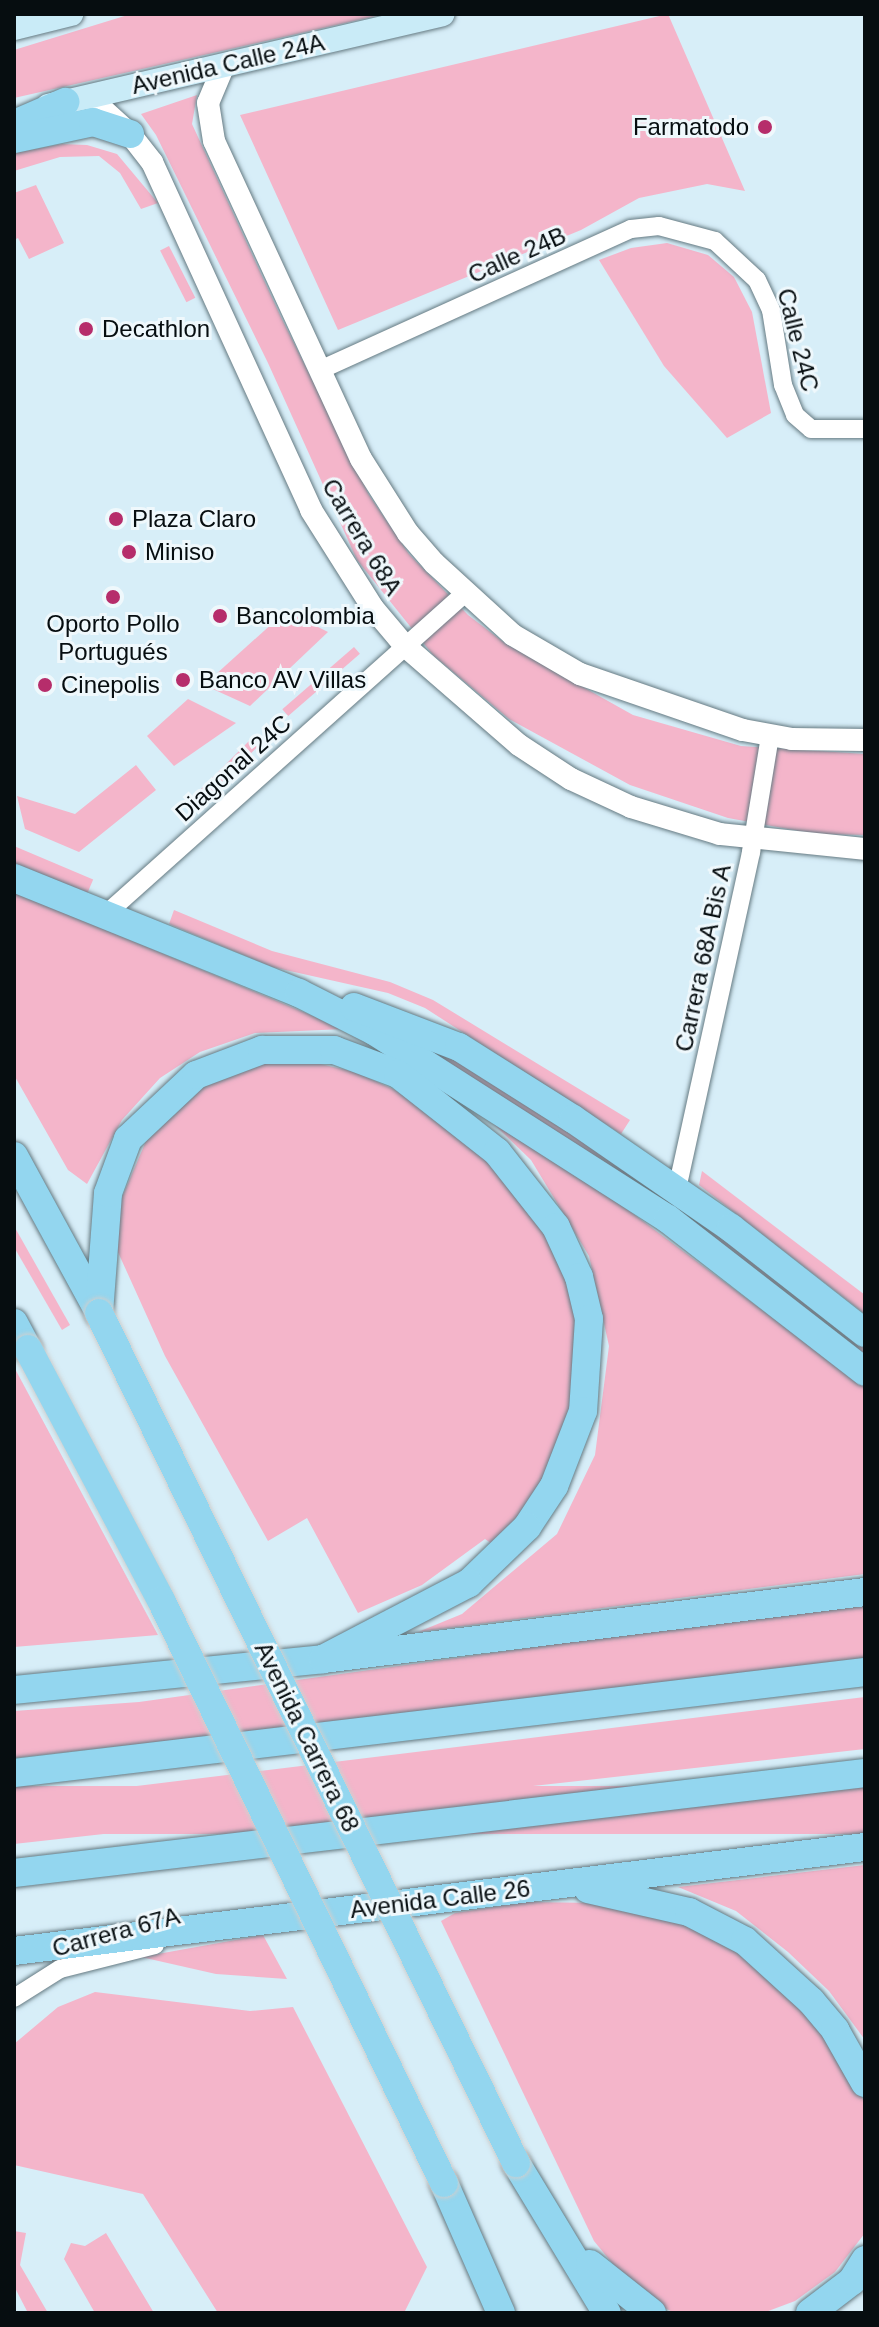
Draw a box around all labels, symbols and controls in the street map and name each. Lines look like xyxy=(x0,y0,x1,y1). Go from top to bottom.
street label: Avenida Calle 24A xyxy=(129,28,327,100)
place label: Farmatodo xyxy=(633,113,749,141)
marker: Farmatodo xyxy=(756,118,774,136)
street label: Calle 24B xyxy=(464,221,570,289)
street label: Calle 24C xyxy=(771,285,825,395)
place label: Decathlon xyxy=(102,315,210,343)
marker: Decathlon xyxy=(77,320,95,338)
street label: Carrera 68A xyxy=(316,474,408,600)
place label: Plaza Claro xyxy=(132,505,256,533)
marker: Plaza Claro xyxy=(107,510,125,528)
place label: Miniso xyxy=(145,538,214,566)
marker: Miniso xyxy=(120,543,138,561)
marker: Oporto Pollo Portugués xyxy=(104,588,122,606)
place label: Bancolombia xyxy=(236,602,375,630)
marker: Bancolombia xyxy=(211,607,229,625)
place label: Oporto Pollo Portugués xyxy=(46,610,180,666)
place label: Banco AV Villas xyxy=(199,666,368,694)
place label: Cinepolis xyxy=(61,671,160,699)
marker: Banco AV Villas xyxy=(174,671,192,689)
marker: Cinepolis xyxy=(36,676,54,694)
street label: Diagonal 24C xyxy=(169,709,297,827)
street label: Carrera 68A Bis A xyxy=(669,860,737,1056)
street label: Avenida Carrera 68 xyxy=(249,1637,365,1837)
street label: Avenida Calle 26 xyxy=(348,1874,532,1924)
street label: Carrera 67A xyxy=(49,1901,183,1963)

